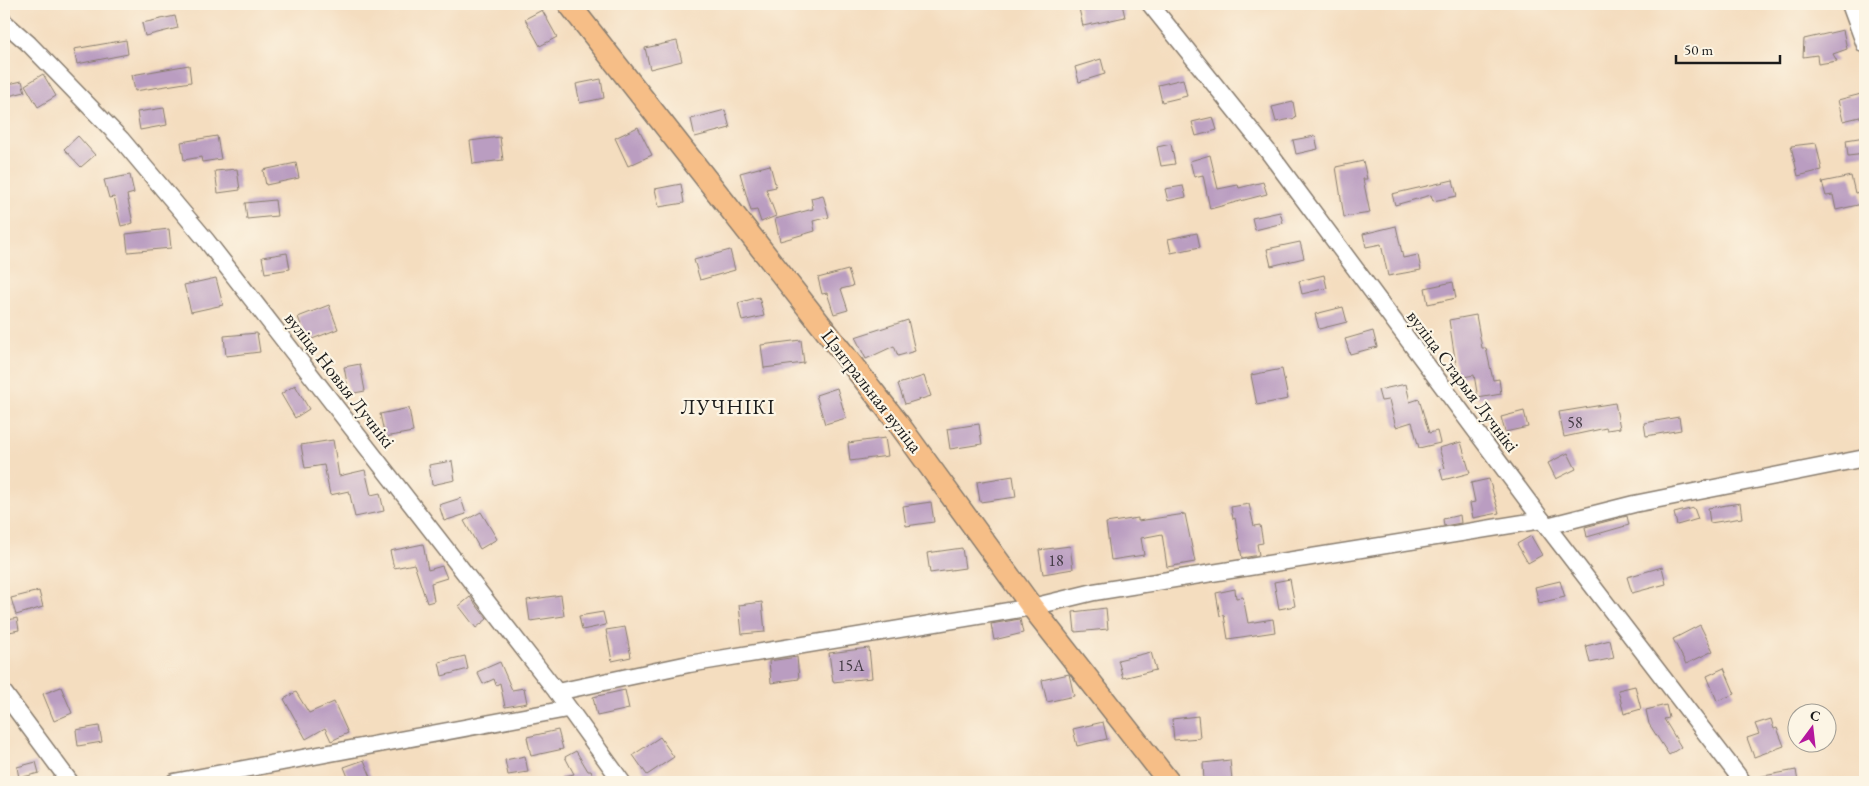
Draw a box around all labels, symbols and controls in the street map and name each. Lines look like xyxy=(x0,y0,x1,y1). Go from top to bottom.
scale bar xyxy=(1676,32,1780,64)
text: 50 m xyxy=(1684,40,1713,59)
street label: вуліца Старыя Лучнікі xyxy=(1401,305,1525,457)
street label: вуліца Новыя Лучнікі xyxy=(279,307,401,453)
street label: Цэнтральная вуліца xyxy=(816,324,928,458)
district label: ЛУЧНІКІ xyxy=(681,393,775,420)
house number: 58 xyxy=(1567,412,1583,433)
house number: 18 xyxy=(1048,550,1064,571)
house number: 15А xyxy=(838,655,865,676)
north arrow xyxy=(1786,704,1836,754)
text: С xyxy=(1808,705,1823,725)

